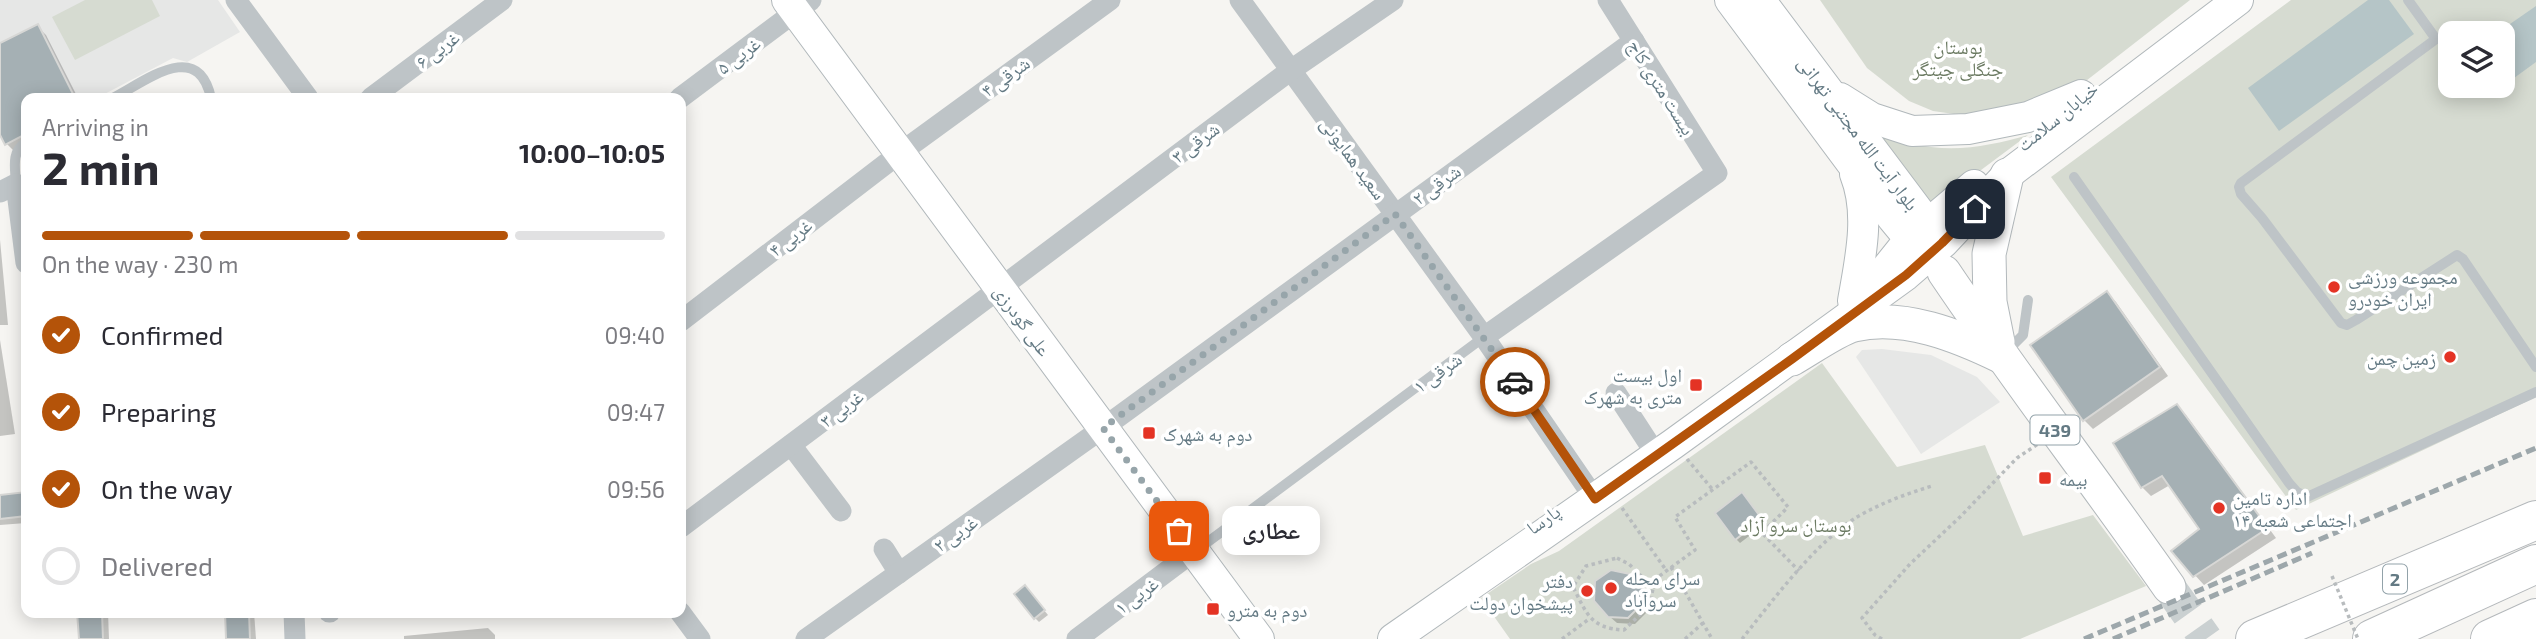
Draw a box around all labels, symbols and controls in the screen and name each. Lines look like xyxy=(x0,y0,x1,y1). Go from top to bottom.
map controls xyxy=(2438,21,2515,98)
button: layers xyxy=(2438,21,2515,98)
street label: ۶ غربی xyxy=(411,25,464,74)
street label: ۵ غربی xyxy=(712,31,765,80)
street label: بیست متری کاج xyxy=(1623,35,1700,140)
park label: بوستان جنگلی چیتگر xyxy=(1912,35,2003,81)
street label: ۴ شرقی xyxy=(976,51,1034,102)
street label: بلوار آیت الله مجتبی تهرانی xyxy=(1793,51,1924,215)
street label: خیابان سلامت xyxy=(2012,76,2103,156)
street label: سعید همایونی xyxy=(1316,112,1392,204)
text: Arriving in xyxy=(42,113,149,141)
street label: ۳ شرقی xyxy=(1167,117,1224,168)
text: 10:00–10:05 xyxy=(519,137,665,168)
text: 2 min xyxy=(42,139,160,194)
street label: ۲ شرقی xyxy=(1407,159,1465,210)
pin xyxy=(1945,179,2005,239)
icon: home xyxy=(1956,190,1994,228)
street label: ۴ غربی xyxy=(764,213,817,262)
text: On the way · 230 m xyxy=(42,250,238,278)
place label: مجموعه ورزشی ایران خودرو xyxy=(2348,265,2458,311)
marker: مجموعه ورزشی ایران خودرو xyxy=(2326,279,2342,295)
street label: علی گودرزی xyxy=(989,280,1057,361)
icon: check xyxy=(42,316,80,354)
text: Confirmed xyxy=(101,319,224,350)
text: 09:40 xyxy=(605,321,665,349)
place label: زمین چمن xyxy=(2367,346,2436,370)
street label: ۱ شرقی xyxy=(1408,347,1466,398)
courier xyxy=(1480,347,1550,417)
marker: زمین چمن xyxy=(2442,349,2458,365)
icon: car xyxy=(1496,363,1534,401)
place label: اول بیست متری به شهرک xyxy=(1584,363,1682,409)
marker: اول بیست متری به شهرک xyxy=(1688,377,1704,393)
street label: ۳ غربی xyxy=(815,384,868,433)
icon: check xyxy=(42,393,80,431)
text: Preparing xyxy=(101,396,216,427)
text: 09:47 xyxy=(607,398,665,426)
road number: 439 xyxy=(2030,416,2080,444)
place label: دوم به شهرک xyxy=(1163,422,1253,448)
marker: دوم به شهرک xyxy=(1141,425,1157,441)
place label: بیمه xyxy=(2059,467,2088,490)
icon: check xyxy=(42,470,80,508)
marker: بیمه xyxy=(2037,470,2053,486)
text: On the way xyxy=(101,473,232,504)
text: 09:56 xyxy=(607,475,665,503)
place label: اداره تامین اجتماعی شعبه ۱۴ xyxy=(2233,486,2352,532)
street label: پارسا xyxy=(1522,499,1565,540)
marker: اداره تامین اجتماعی شعبه ۱۴ xyxy=(2211,500,2227,516)
pin xyxy=(1149,501,1209,561)
callout: عطاری xyxy=(1221,506,1319,556)
street label: ۲ غربی xyxy=(929,509,982,557)
icon: bag xyxy=(1160,512,1198,550)
park label: بوستان سرو آزاد xyxy=(1740,513,1852,537)
text: عطاری xyxy=(1242,516,1300,544)
text: Delivered xyxy=(101,550,213,581)
road number: 2 xyxy=(2383,564,2407,594)
place label: سرای محله سروآباد xyxy=(1625,566,1700,612)
place label: دفتر پیشخوان دولت xyxy=(1469,569,1573,615)
street label: ۱ غربی xyxy=(1110,571,1163,620)
marker: سرای محله سروآباد xyxy=(1603,580,1619,596)
marker: دفتر پیشخوان دولت xyxy=(1579,583,1595,599)
place label: دوم به مترو xyxy=(1227,598,1308,624)
marker: دوم به مترو xyxy=(1205,601,1221,617)

